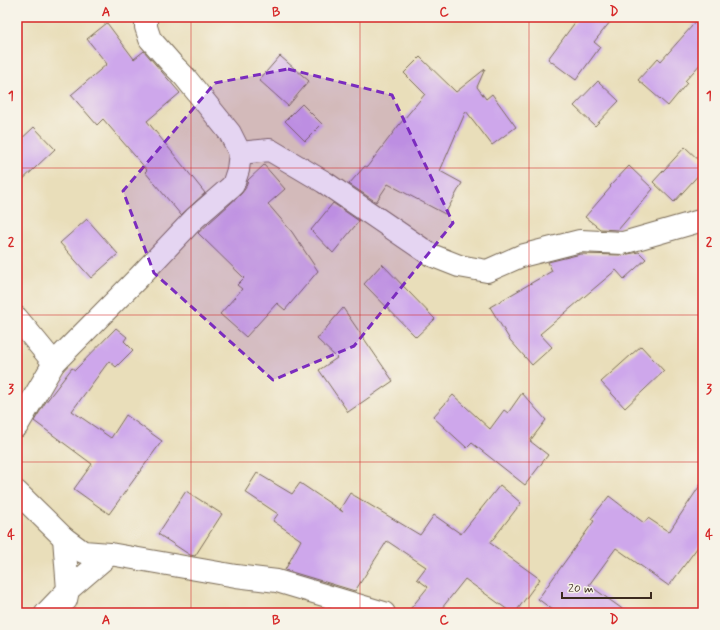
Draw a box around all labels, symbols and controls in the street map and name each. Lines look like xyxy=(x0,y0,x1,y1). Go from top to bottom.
text: A xyxy=(102,4,110,21)
text: B xyxy=(272,4,281,21)
text: C xyxy=(439,4,449,21)
text: D xyxy=(610,4,619,21)
text: 1 xyxy=(8,88,14,105)
text: 1 xyxy=(706,88,712,105)
text: 2 xyxy=(8,234,15,251)
text: 2 xyxy=(706,234,713,251)
text: 3 xyxy=(8,381,14,398)
text: 3 xyxy=(706,381,712,398)
text: 4 xyxy=(7,527,15,544)
text: 4 xyxy=(705,527,713,544)
scale bar xyxy=(562,574,651,600)
text: 20 m xyxy=(568,581,594,597)
text: A xyxy=(102,612,110,629)
text: B xyxy=(272,612,281,629)
text: C xyxy=(439,612,449,629)
text: D xyxy=(610,612,619,629)

